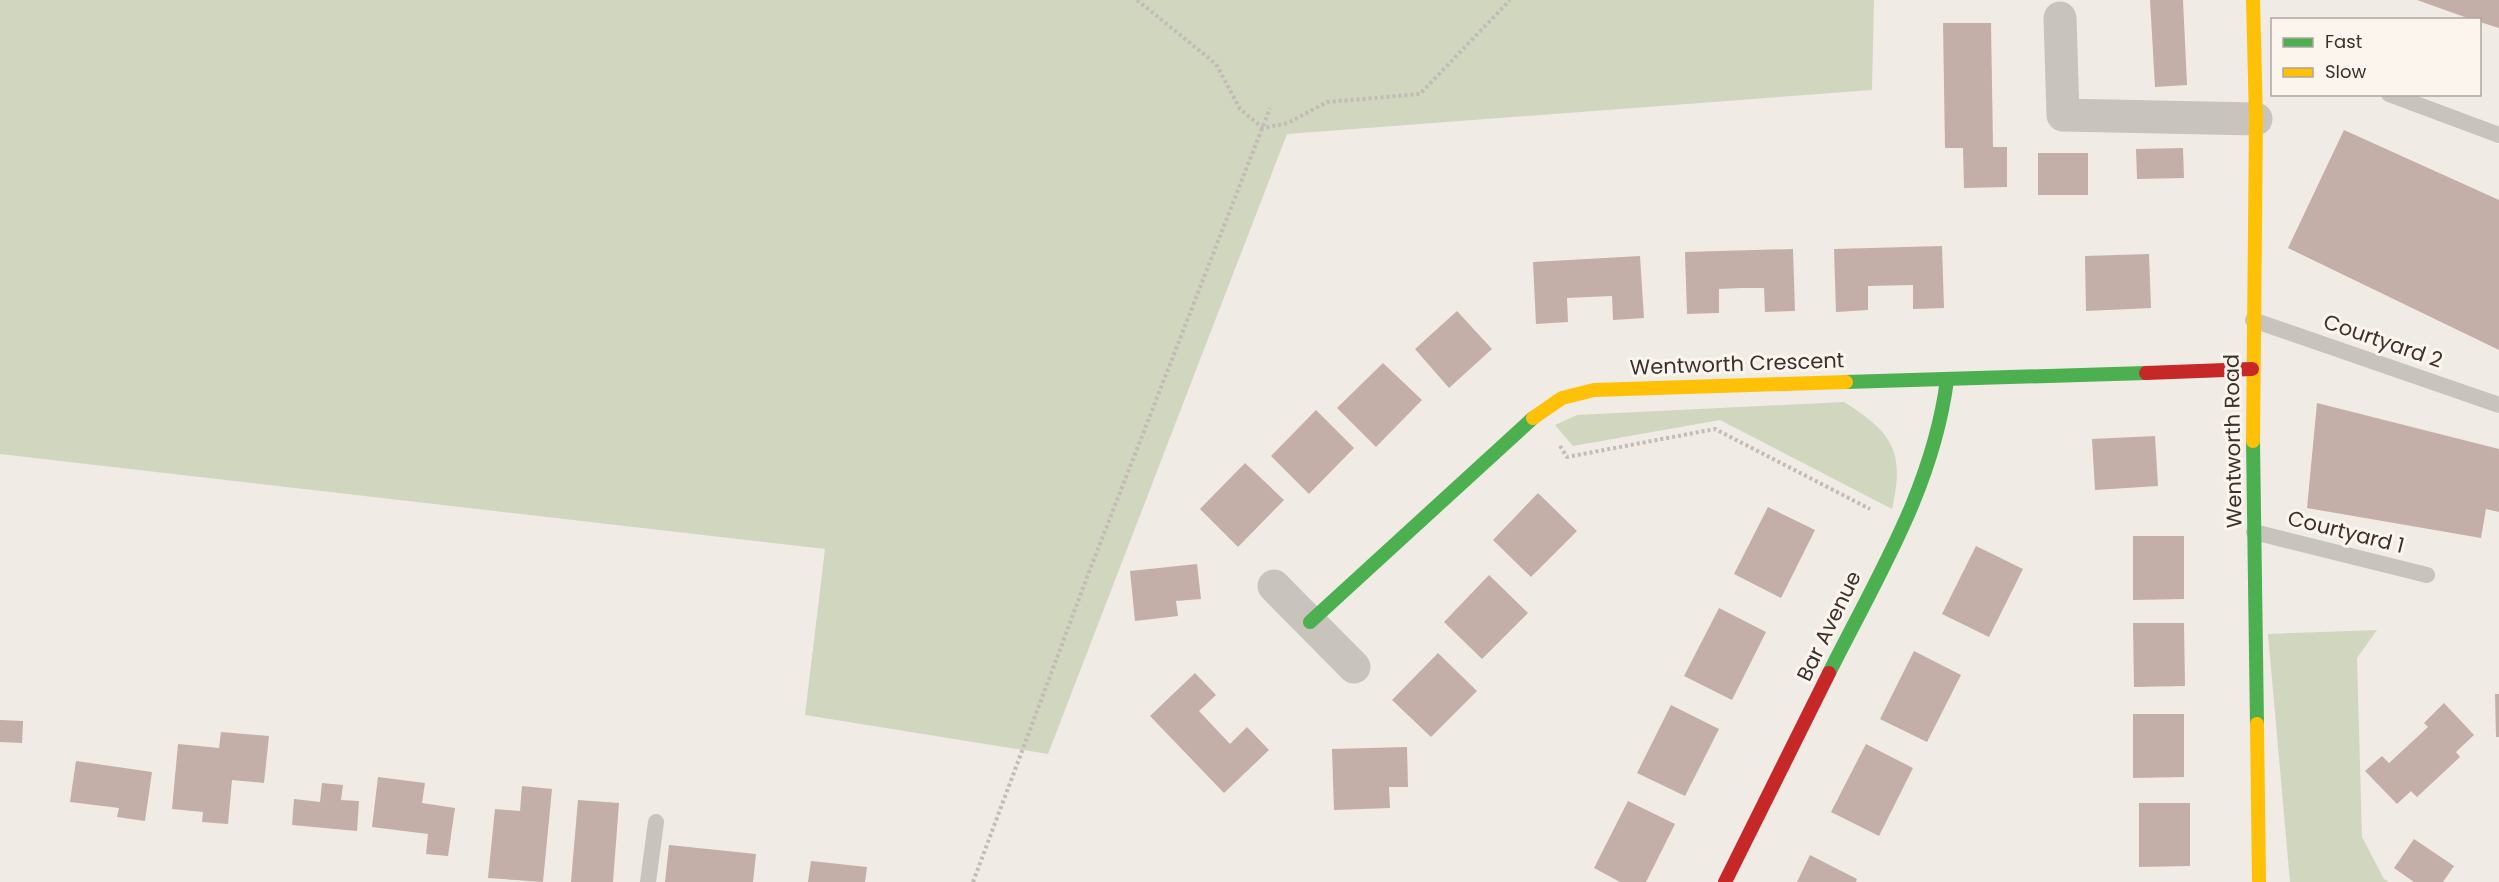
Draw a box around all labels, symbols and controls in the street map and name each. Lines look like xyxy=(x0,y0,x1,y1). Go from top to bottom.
legend xyxy=(2271,18,2481,96)
text: Fast xyxy=(2325,29,2362,54)
text: Slow xyxy=(2325,59,2367,84)
street label: Courtyard 2 xyxy=(2320,307,2447,374)
street label: Wentworth Crescent xyxy=(1629,345,1845,382)
street label: Wentworth Road xyxy=(2216,354,2249,528)
street label: Courtyard 1 xyxy=(2285,503,2407,560)
street label: Bar Avenue xyxy=(1789,566,1868,686)

